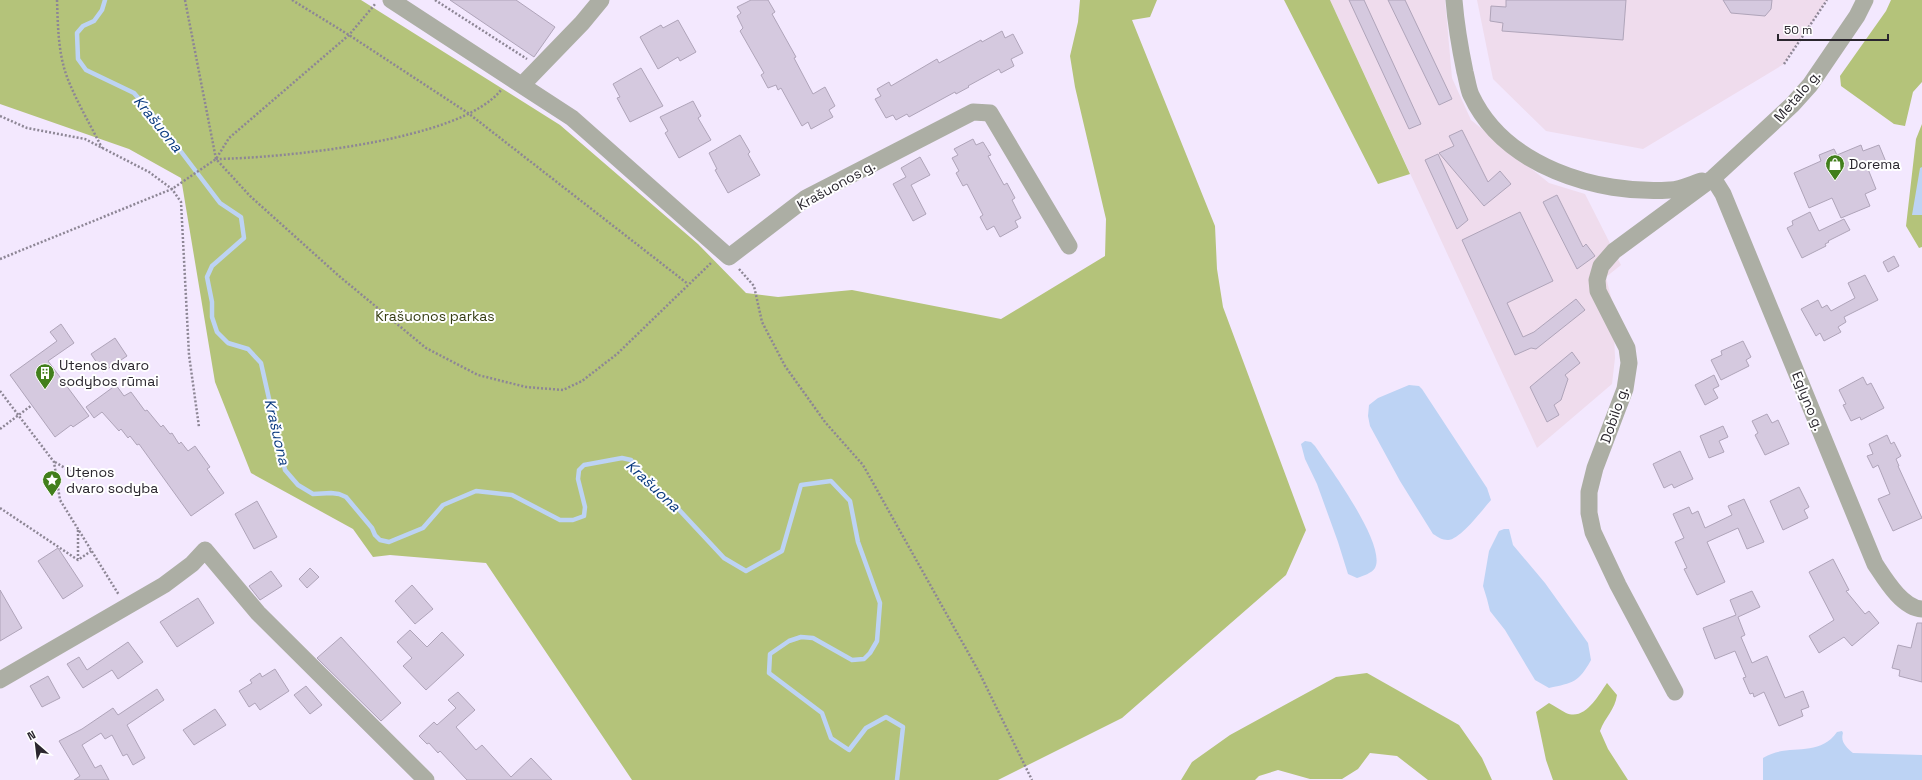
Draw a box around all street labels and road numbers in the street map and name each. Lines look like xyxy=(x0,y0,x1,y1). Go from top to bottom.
street label: Metalo g. xyxy=(1770,66,1824,126)
street label: Krašuonos g. xyxy=(794,156,878,214)
street label: Eglyno g. xyxy=(1788,369,1828,433)
street label: Dobilo g. xyxy=(1596,384,1632,446)

